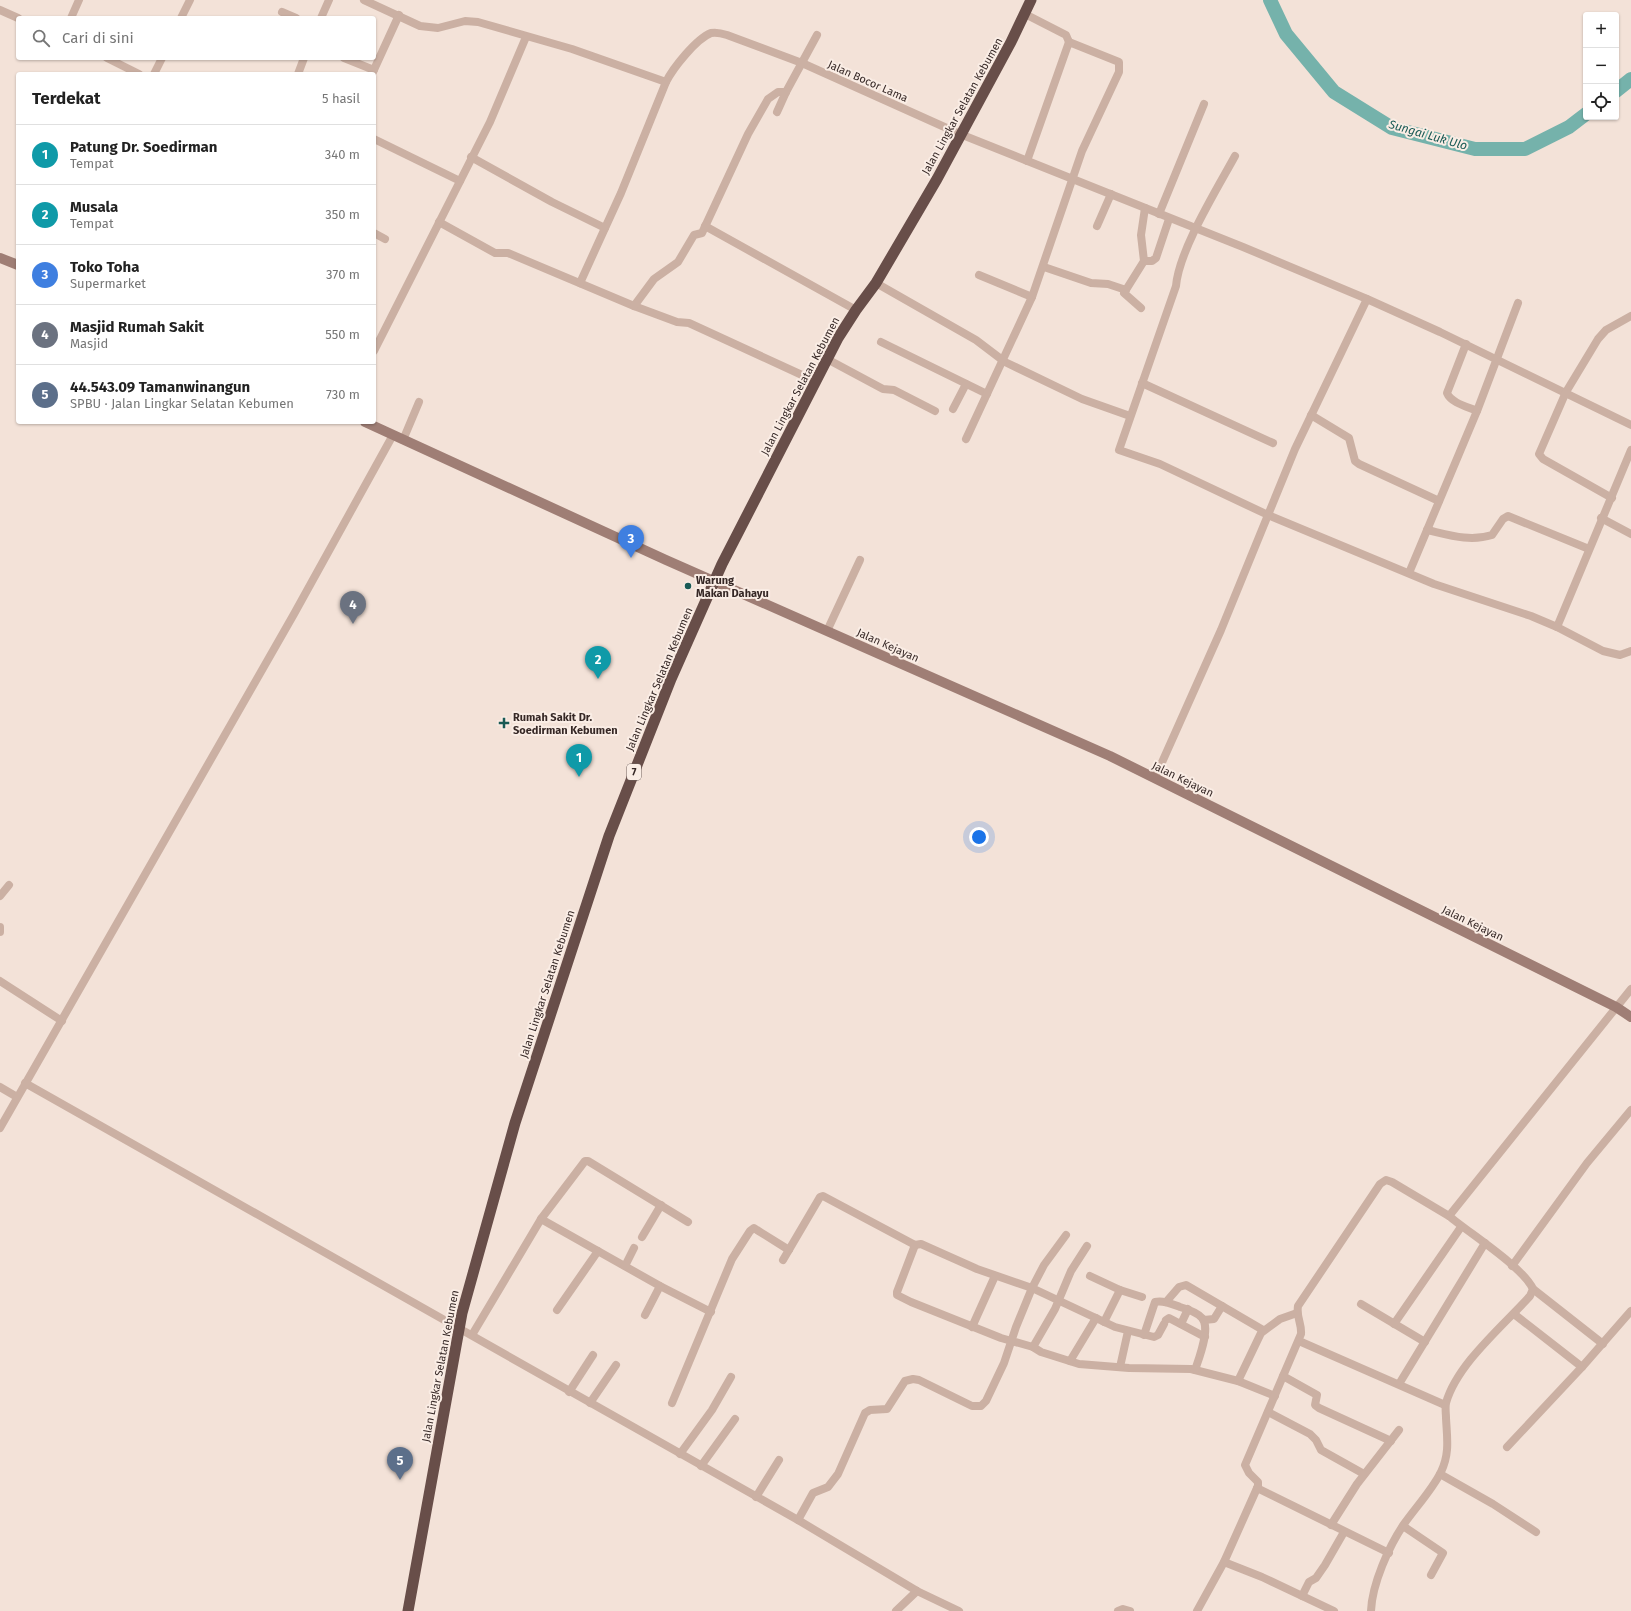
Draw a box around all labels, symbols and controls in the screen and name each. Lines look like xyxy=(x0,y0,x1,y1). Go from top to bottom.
map controls xyxy=(1583,12,1619,120)
button: + xyxy=(1583,12,1619,48)
search box xyxy=(16,16,376,60)
icon: search xyxy=(30,27,52,49)
text: Cari di sini xyxy=(62,29,134,47)
street label: Jalan Lingkar Selatan Kebumen xyxy=(919,35,1006,177)
button: − xyxy=(1583,48,1619,84)
street label: Jalan Bocor Lama xyxy=(826,58,910,105)
button: locate xyxy=(1583,84,1619,120)
text: Terdekat xyxy=(32,88,101,109)
text: 5 hasil xyxy=(322,91,360,106)
water label: Sungai Luk Ulo xyxy=(1386,117,1469,153)
text: Patung Dr. Soedirman xyxy=(70,138,217,156)
text: 1 xyxy=(42,147,48,162)
text: 340 m xyxy=(325,147,360,162)
text: Tempat xyxy=(70,156,114,171)
text: Musala xyxy=(70,198,118,216)
text: 2 xyxy=(42,207,48,222)
text: 350 m xyxy=(325,207,360,222)
text: Tempat xyxy=(70,216,114,231)
text: Toko Toha xyxy=(70,258,139,276)
text: 3 xyxy=(42,267,48,282)
text: 370 m xyxy=(326,267,360,282)
text: Supermarket xyxy=(70,276,146,291)
street label: Jalan Lingkar Selatan Kebumen xyxy=(758,315,842,458)
text: Masjid Rumah Sakit xyxy=(70,318,204,336)
text: 4 xyxy=(41,327,49,342)
text: 550 m xyxy=(325,327,360,342)
text: Masjid xyxy=(70,336,108,351)
text: 44.543.09 Tamanwinangun xyxy=(70,378,250,396)
text: 5 xyxy=(42,387,48,402)
text: 730 m xyxy=(326,387,360,402)
text: SPBU · Jalan Lingkar Selatan Kebumen xyxy=(70,396,294,411)
pin: 3 xyxy=(618,525,644,558)
place label: Warung Makan Dahayu xyxy=(696,574,769,600)
marker: Warung Makan Dahayu xyxy=(683,581,693,591)
pin: 4 xyxy=(340,591,366,624)
street label: Jalan Lingkar Selatan Kebumen xyxy=(623,605,696,753)
street label: Jalan Kejayan xyxy=(855,626,921,665)
pin: 2 xyxy=(585,646,611,679)
place label: Rumah Sakit Dr. Soedirman Kebumen xyxy=(513,711,618,737)
marker: Rumah Sakit Dr. Soedirman Kebumen xyxy=(498,717,510,729)
pin: 1 xyxy=(566,744,592,777)
street label: Jalan Kejayan xyxy=(1150,759,1216,800)
road number: 7 xyxy=(627,764,641,780)
your location xyxy=(969,827,989,847)
street label: Jalan Kejayan xyxy=(1440,903,1506,944)
street label: Jalan Lingkar Selatan Kebumen xyxy=(517,909,578,1060)
street label: Jalan Lingkar Selatan Kebumen xyxy=(419,1289,462,1443)
pin: 5 xyxy=(387,1447,413,1480)

